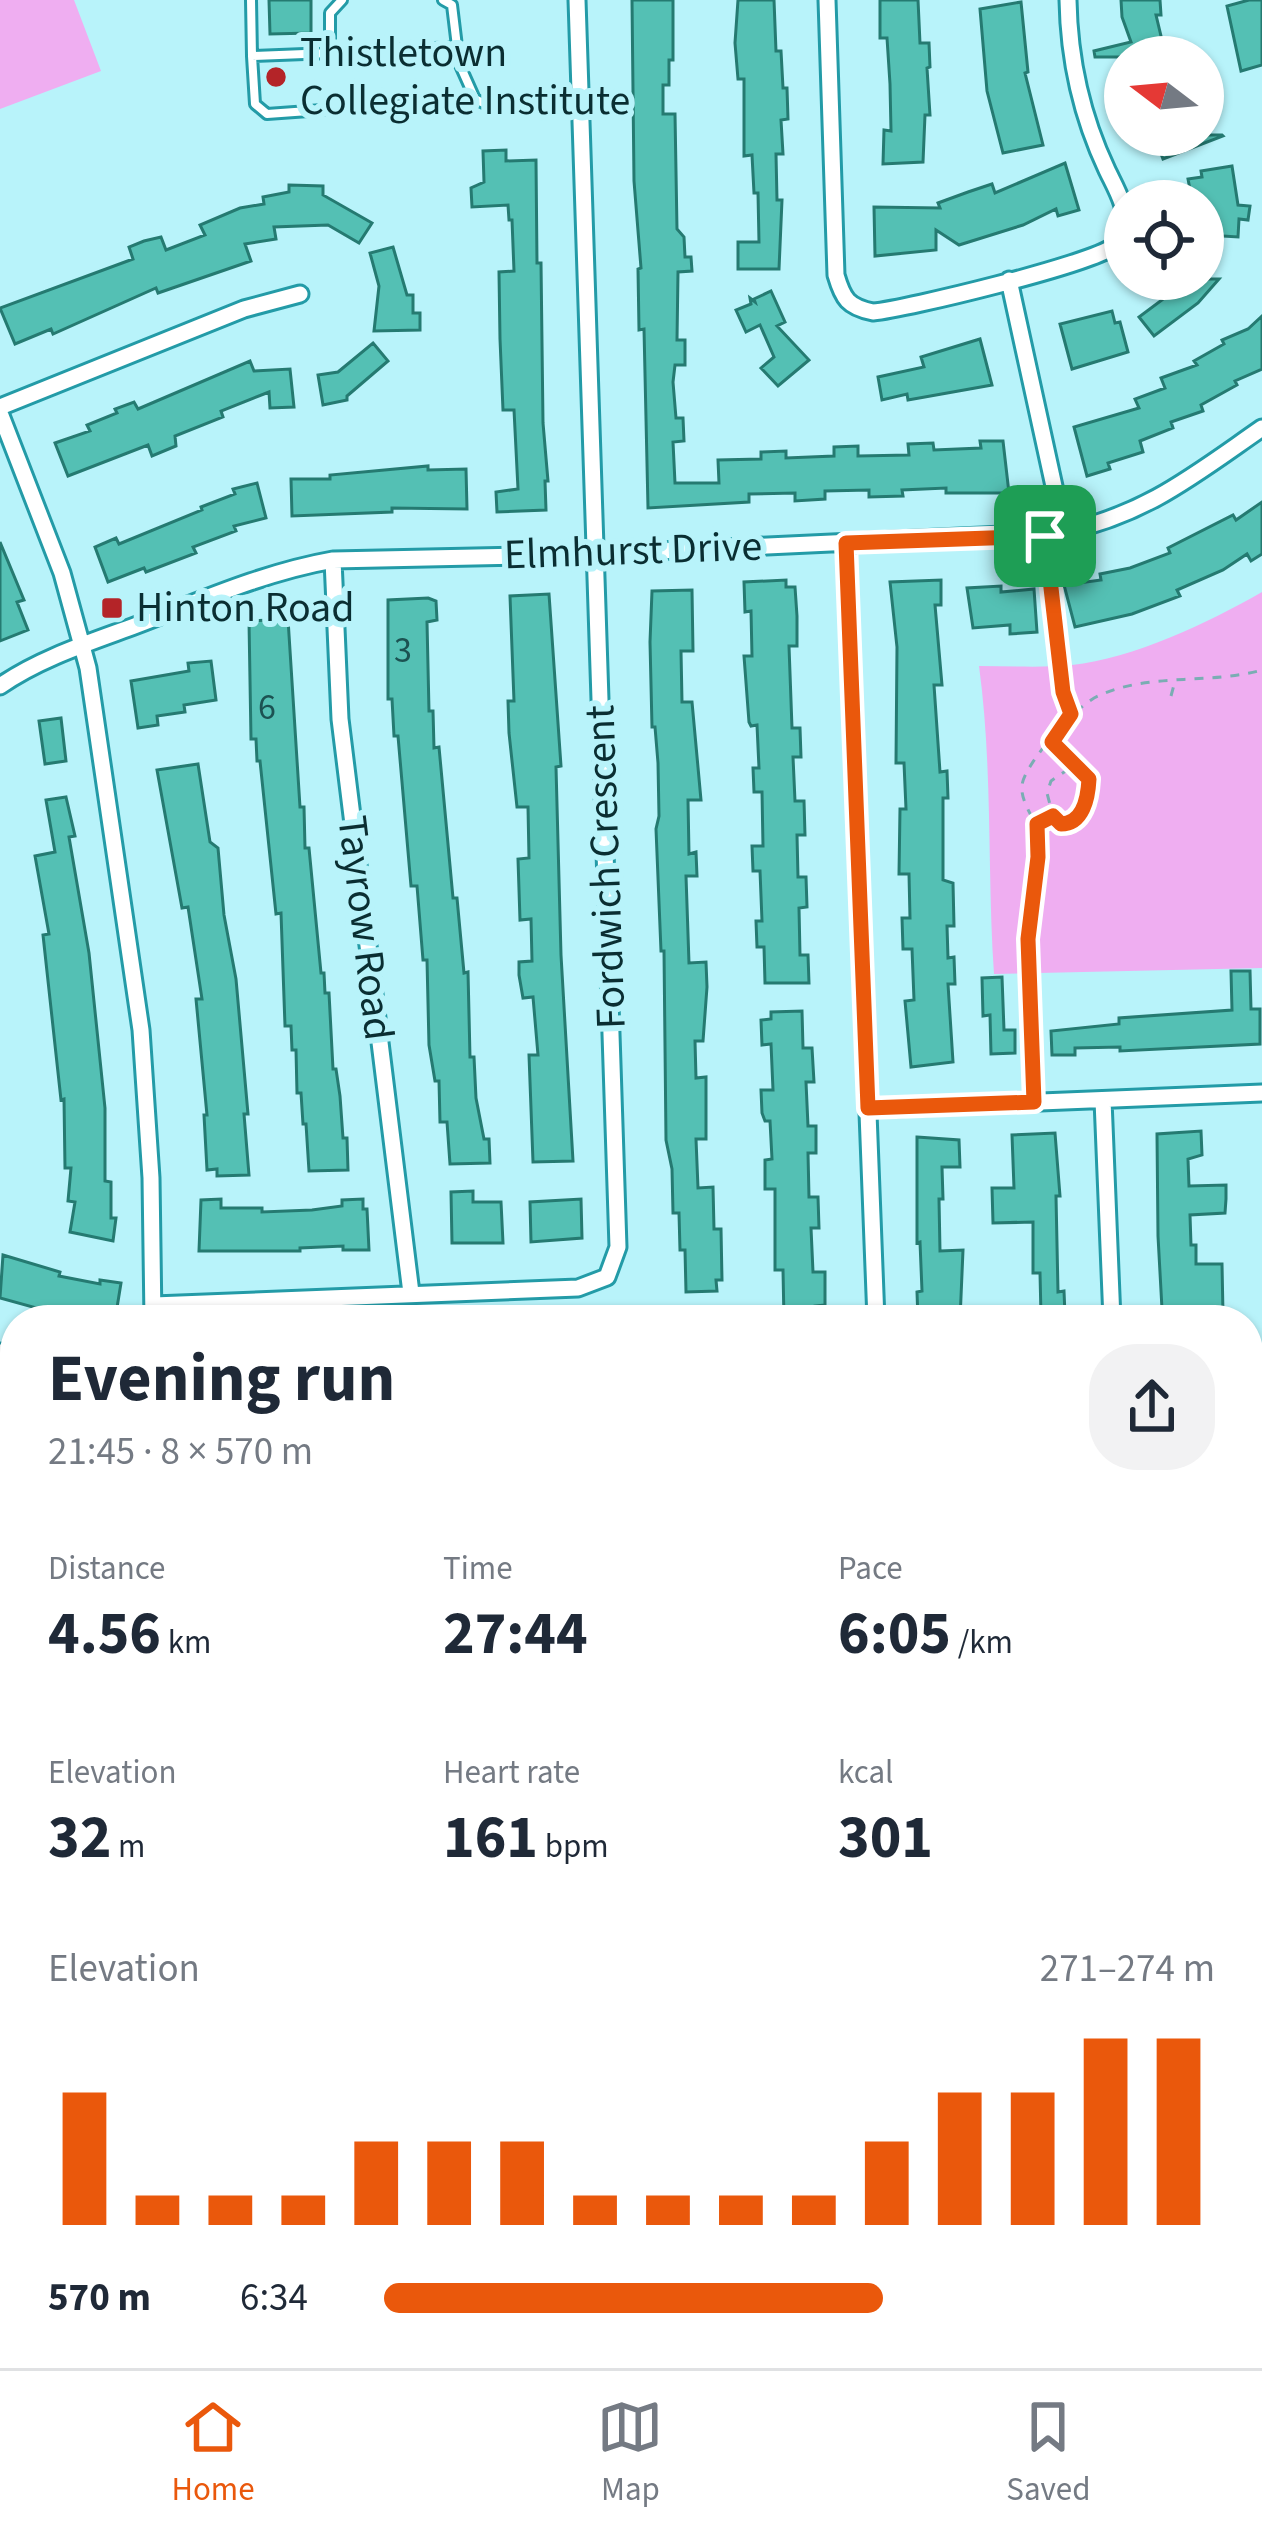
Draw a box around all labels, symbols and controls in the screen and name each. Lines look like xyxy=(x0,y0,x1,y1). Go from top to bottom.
place label: Thistletown Collegiate Institute xyxy=(300,23,630,131)
north arrow xyxy=(1104,36,1224,156)
map controls xyxy=(1104,36,1224,300)
marker: Thistletown Collegiate Institute xyxy=(263,64,289,90)
button: locate xyxy=(1104,180,1224,300)
pin xyxy=(994,485,1096,587)
icon: arrive xyxy=(1012,503,1078,569)
street label: Elmhurst Drive xyxy=(503,517,763,585)
place label: Hinton Road xyxy=(136,578,355,638)
marker: Hinton Road xyxy=(99,595,125,621)
house number: 3 xyxy=(394,625,412,676)
house number: 6 xyxy=(258,682,276,733)
street label: Fordwich Crescent xyxy=(570,704,642,1030)
street label: Tayrow Road xyxy=(321,812,409,1044)
text: Evening run xyxy=(48,1332,395,1426)
button: share xyxy=(1089,1344,1215,1470)
text: 21:45 · 8 × 570 m xyxy=(48,1424,313,1480)
text: Distance xyxy=(48,1545,165,1592)
text: Time xyxy=(443,1545,513,1592)
text: Pace xyxy=(838,1545,903,1592)
text: 4.56 xyxy=(48,1592,161,1677)
text: 27:44 xyxy=(443,1592,588,1677)
text: 6:05 xyxy=(838,1592,951,1677)
text: km xyxy=(161,1619,211,1666)
text: /km xyxy=(951,1619,1013,1666)
text: Elevation xyxy=(48,1749,177,1796)
text: Heart rate xyxy=(443,1749,580,1796)
text: kcal xyxy=(838,1749,894,1796)
text: 32 xyxy=(48,1796,111,1881)
text: 161 xyxy=(443,1796,538,1881)
text: 301 xyxy=(838,1796,933,1881)
text: m xyxy=(111,1823,145,1870)
text: bpm xyxy=(538,1823,609,1870)
text: Elevation xyxy=(48,1941,200,1997)
text: 271–274 m xyxy=(1040,1941,1215,1997)
text: 570 m xyxy=(48,2270,151,2326)
text: 6:34 xyxy=(240,2270,308,2326)
tab: Home xyxy=(171,2394,255,2513)
tab: Map xyxy=(597,2394,663,2513)
tab: Saved xyxy=(1006,2394,1091,2513)

